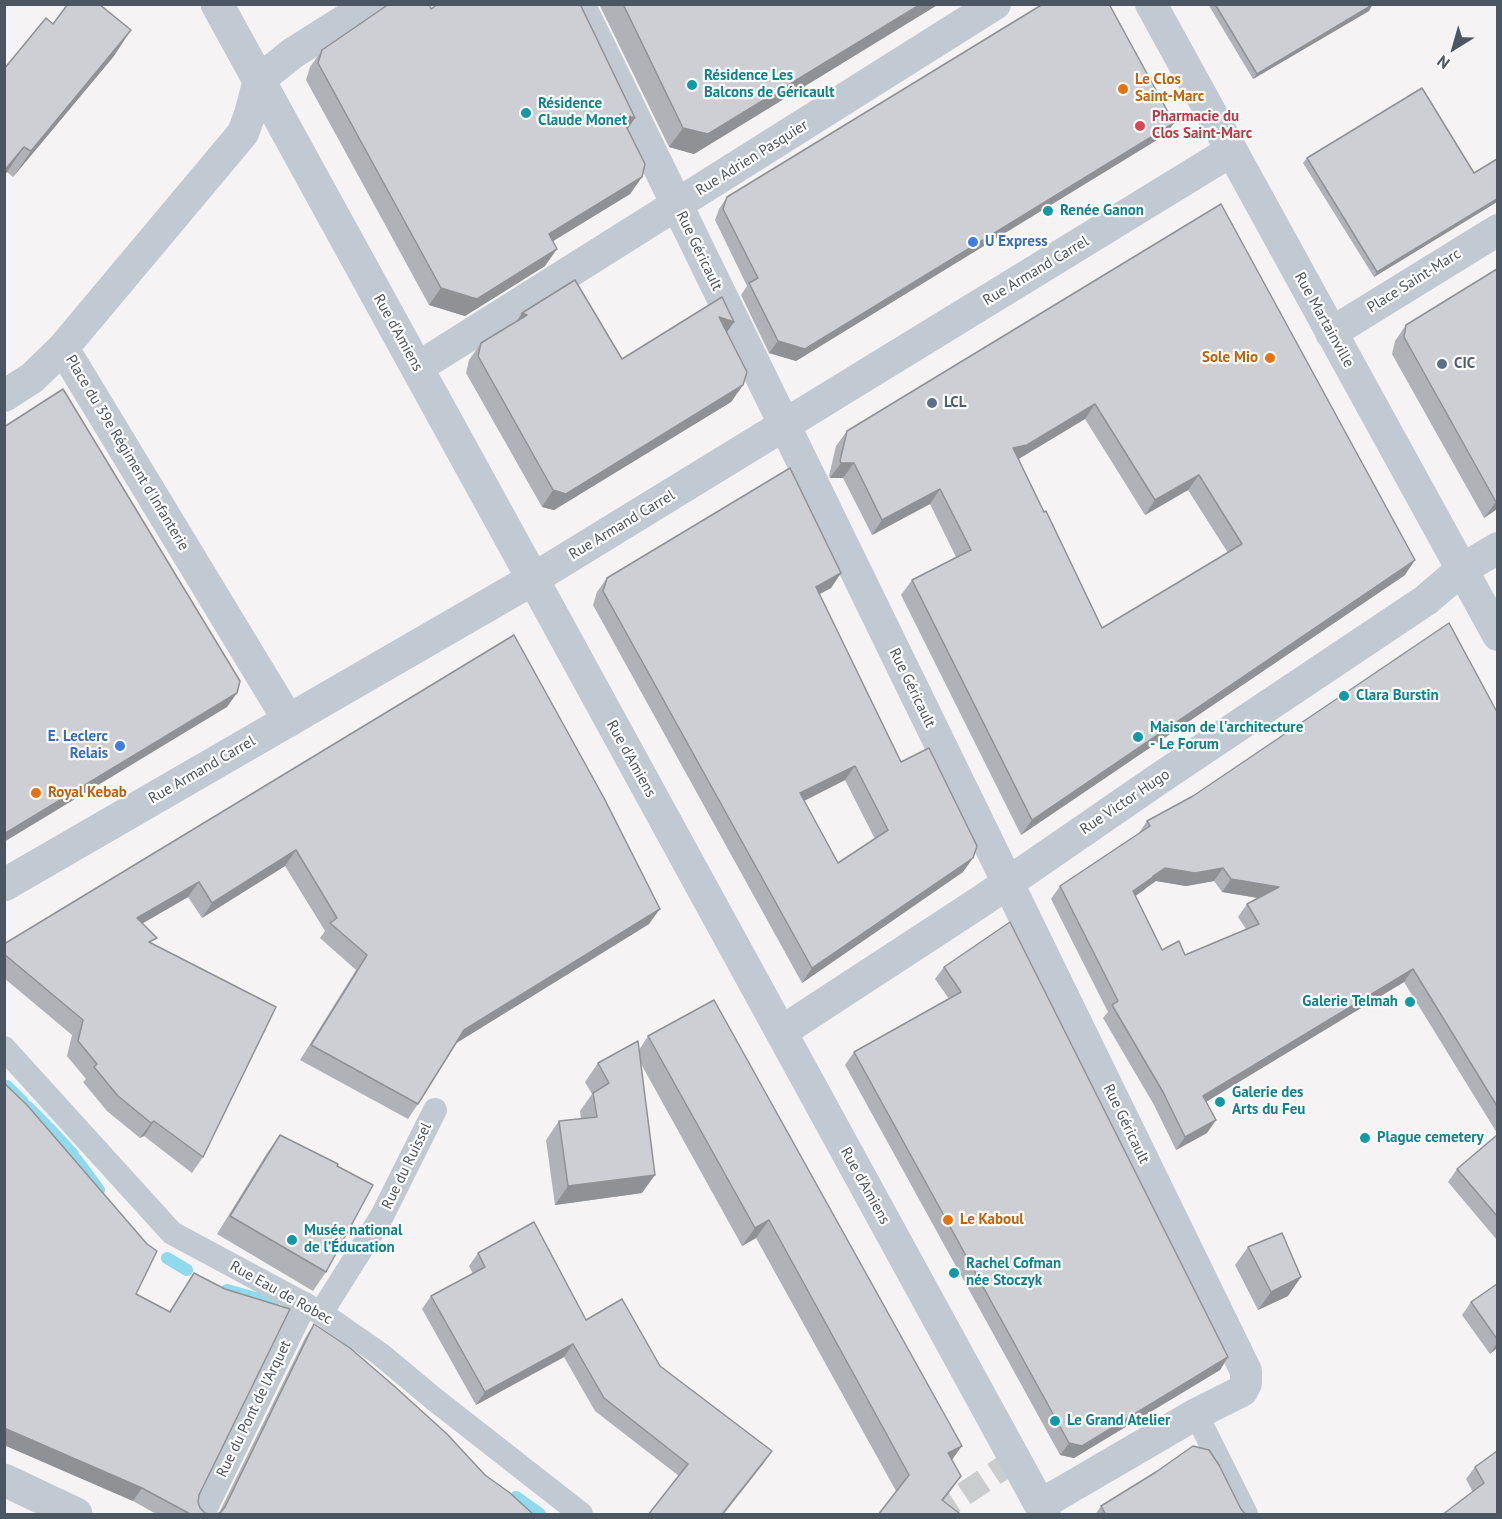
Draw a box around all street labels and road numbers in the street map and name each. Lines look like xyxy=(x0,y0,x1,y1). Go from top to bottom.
street label: Rue Adrien Pasquier xyxy=(693,116,811,200)
street label: Rue Géricault xyxy=(672,208,726,294)
street label: Rue Armand Carrel xyxy=(980,232,1092,310)
street label: Place Saint-Marc xyxy=(1364,245,1464,317)
street label: Rue Martainville xyxy=(1291,269,1357,371)
street label: Rue d'Amiens xyxy=(369,291,427,375)
street label: Place du 39e Régiment d'Infanterie xyxy=(61,352,193,554)
street label: Rue Armand Carrel xyxy=(566,486,678,564)
street label: Rue Géricault xyxy=(885,645,939,731)
street label: Rue d'Amiens xyxy=(602,717,660,801)
street label: Rue Armand Carrel xyxy=(145,732,259,808)
street label: Rue Victor Hugo xyxy=(1077,765,1173,839)
street label: Rue Géricault xyxy=(1099,1081,1153,1167)
street label: Rue du Ruissel xyxy=(378,1120,436,1212)
street label: Rue d'Amiens xyxy=(836,1144,894,1228)
street label: Rue Eau de Robec xyxy=(227,1257,335,1329)
street label: Rue du Pont de l'Arquet xyxy=(213,1338,295,1480)

